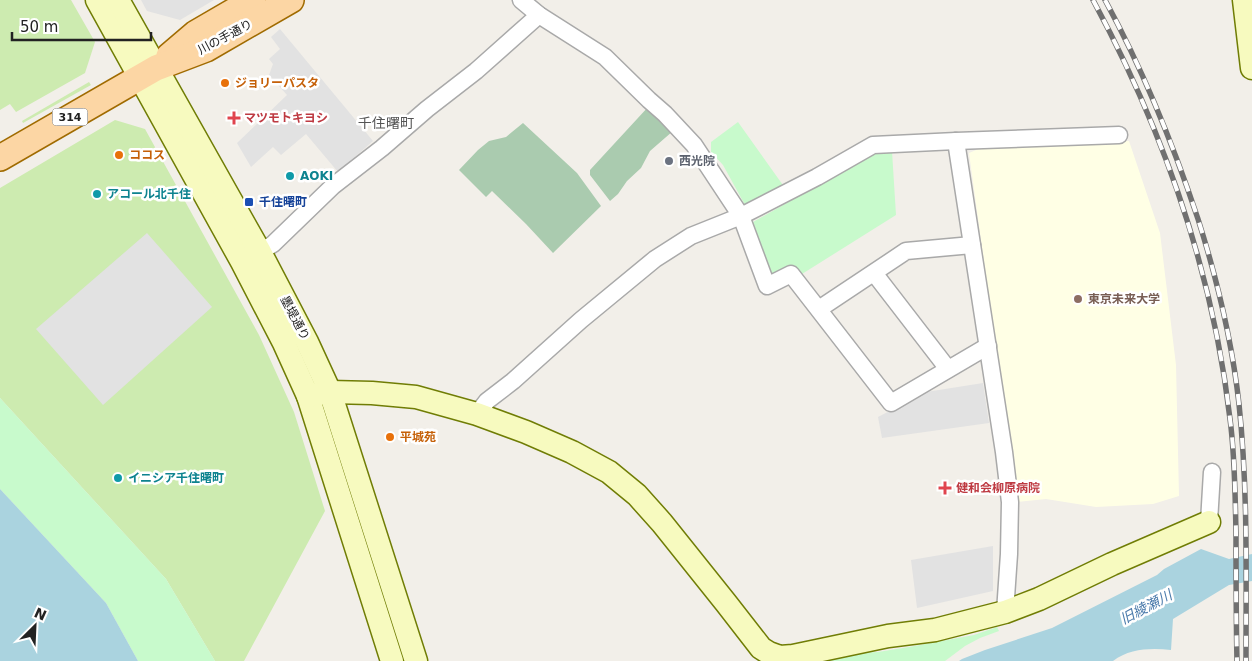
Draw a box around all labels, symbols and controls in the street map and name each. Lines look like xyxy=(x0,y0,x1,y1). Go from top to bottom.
scale bar xyxy=(12,10,151,42)
street label: 川の手通り xyxy=(195,17,255,57)
text: 50 m xyxy=(20,18,58,36)
place label: ジョリーパスタ xyxy=(235,76,319,90)
marker: ジョリーパスタ xyxy=(219,77,231,89)
road number: 314 xyxy=(52,108,88,125)
place label: マツモトキヨシ xyxy=(244,111,328,125)
marker: マツモトキヨシ xyxy=(228,112,240,124)
district label: 千住曙町 xyxy=(358,115,414,131)
place label: ココス xyxy=(129,148,165,162)
marker: ココス xyxy=(113,149,125,161)
place label: 西光院 xyxy=(679,154,715,168)
marker: 西光院 xyxy=(663,155,675,167)
place label: AOKI xyxy=(300,169,333,183)
marker: AOKI xyxy=(284,170,296,182)
place label: アコール北千住 xyxy=(107,187,191,201)
marker: アコール北千住 xyxy=(91,188,103,200)
place label: 千住曙町 xyxy=(259,195,307,209)
marker: 千住曙町 xyxy=(243,196,255,208)
place label: 東京未来大学 xyxy=(1088,292,1160,306)
marker: 東京未来大学 xyxy=(1072,293,1084,305)
street label: 墨堤通り xyxy=(278,294,312,342)
place label: 平城苑 xyxy=(400,430,436,444)
marker: 平城苑 xyxy=(384,431,396,443)
place label: イニシア千住曙町 xyxy=(128,471,224,485)
marker: イニシア千住曙町 xyxy=(112,472,124,484)
marker: 健和会柳原病院 xyxy=(938,481,952,495)
place label: 健和会柳原病院 xyxy=(956,481,1040,495)
water label: 旧綾瀬川 xyxy=(1118,586,1176,627)
north arrow xyxy=(10,601,60,651)
text: N xyxy=(32,604,49,624)

